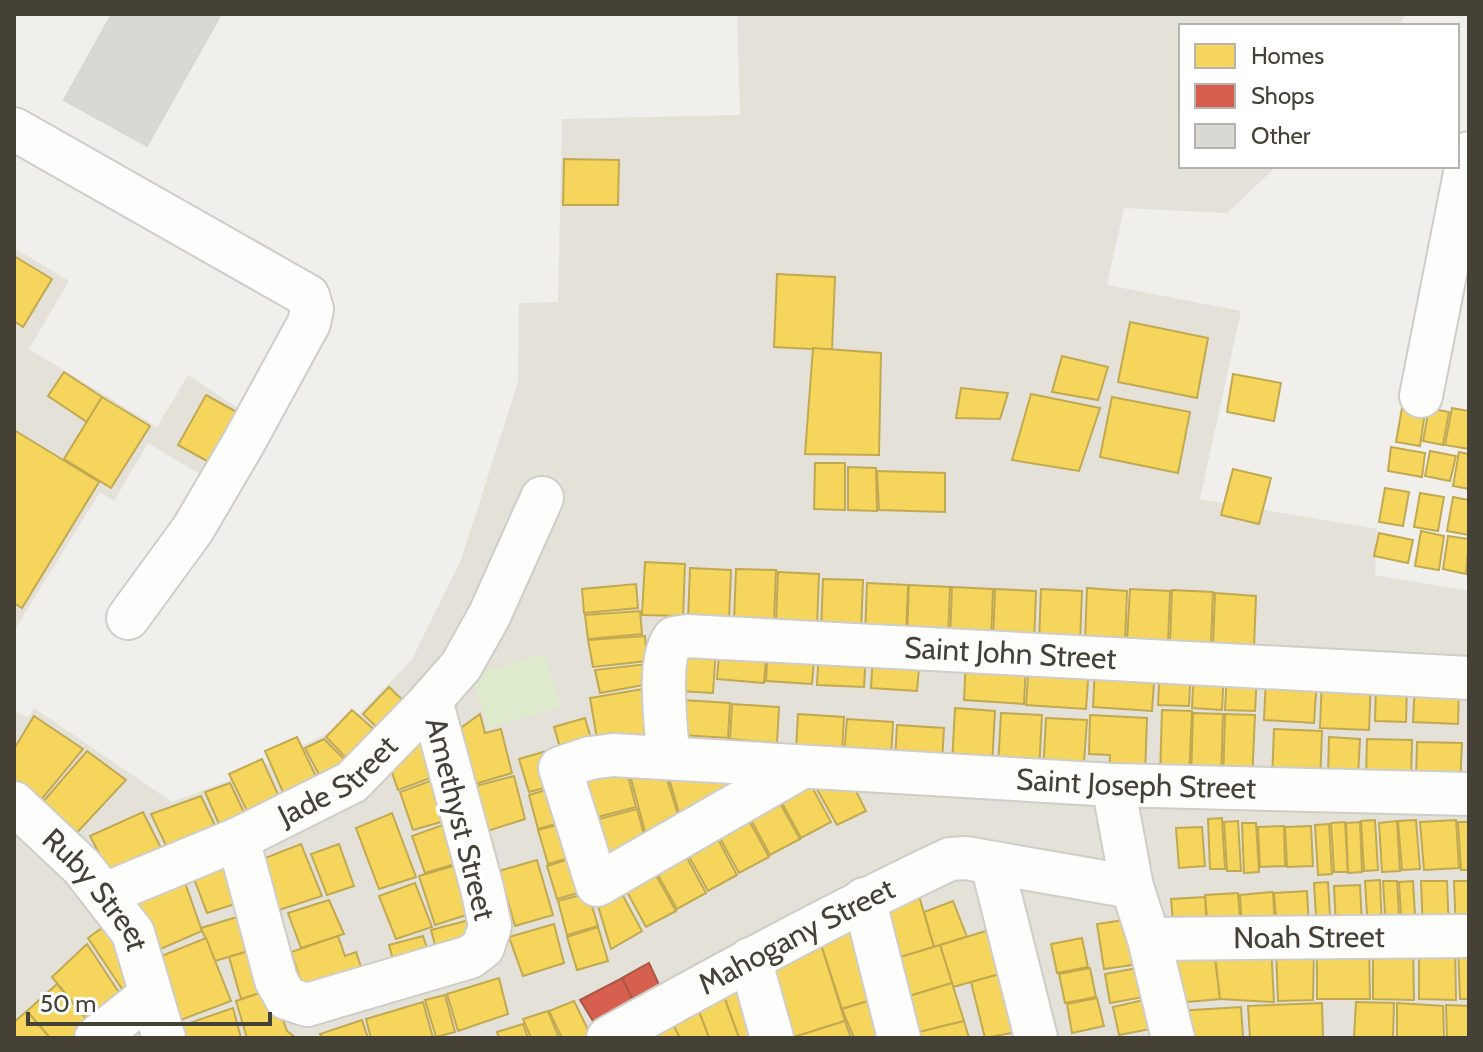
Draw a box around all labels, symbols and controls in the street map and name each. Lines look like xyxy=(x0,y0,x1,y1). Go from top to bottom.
legend xyxy=(1179,24,1459,168)
text: Homes xyxy=(1251,41,1324,70)
text: Shops xyxy=(1251,81,1314,110)
text: Other xyxy=(1251,121,1311,150)
street label: Saint John Street xyxy=(903,629,1117,677)
street label: Amethyst Street xyxy=(417,714,504,924)
street label: Jade Street xyxy=(271,728,405,834)
street label: Saint Joseph Street xyxy=(1015,760,1257,807)
street label: Ruby Street xyxy=(35,820,156,955)
street label: Mahogany Street xyxy=(692,870,900,1003)
street label: Noah Street xyxy=(1233,918,1385,956)
scale bar xyxy=(28,976,270,1026)
text: 50 m xyxy=(40,989,96,1018)

